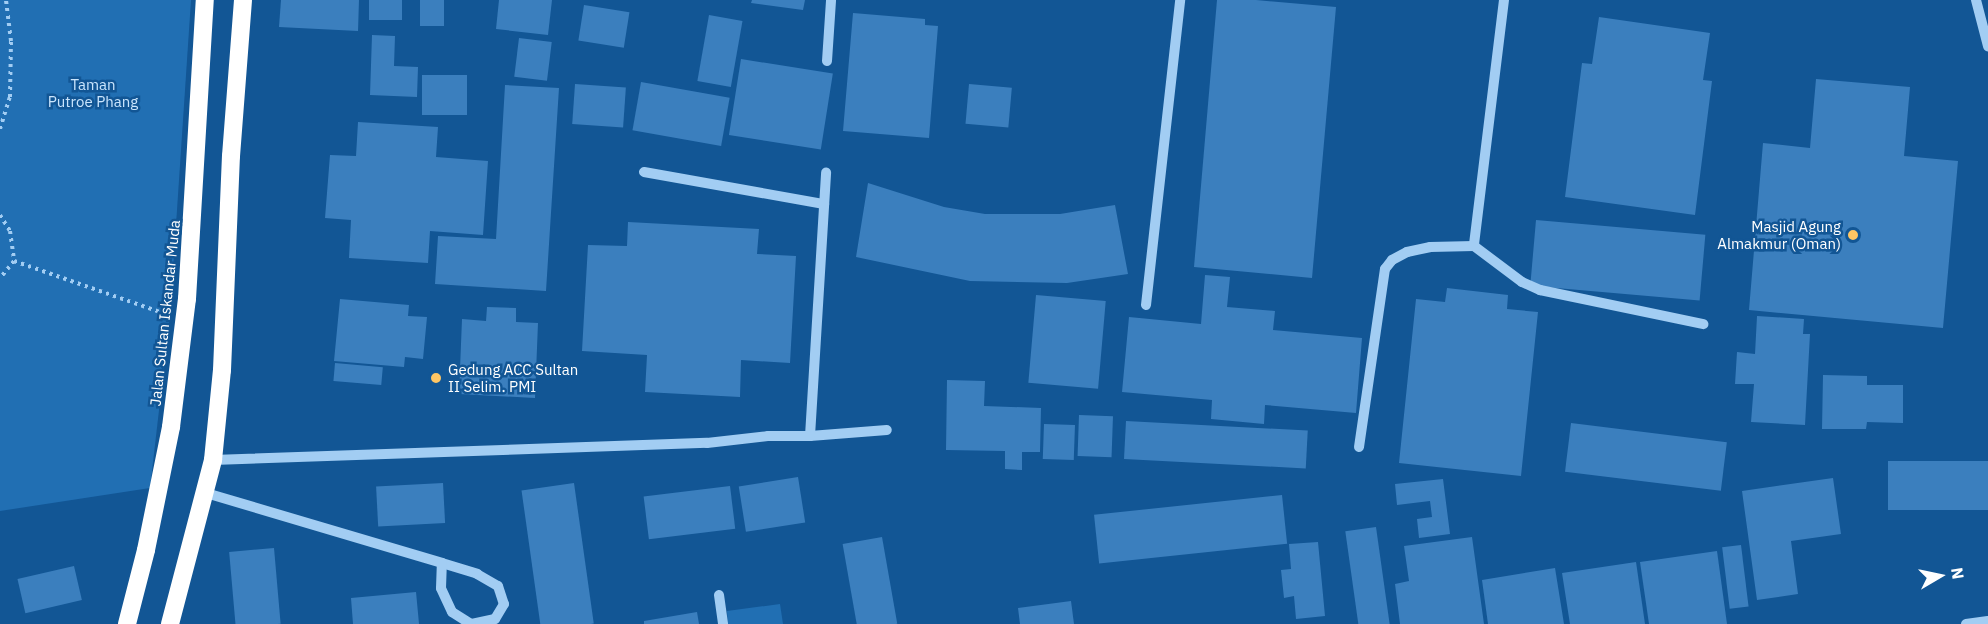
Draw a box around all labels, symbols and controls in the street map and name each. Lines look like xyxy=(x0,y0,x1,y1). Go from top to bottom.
park label: Taman Putroe Phang xyxy=(48,75,138,110)
place label: Masjid Agung Almakmur (Oman) xyxy=(1717,217,1841,252)
street label: Jalan Sultan Iskandar Muda xyxy=(146,219,184,407)
marker: Masjid Agung Almakmur (Oman) xyxy=(1846,228,1860,242)
place label: Gedung ACC Sultan II Selim. PMI xyxy=(448,360,578,395)
marker: Gedung ACC Sultan II Selim. PMI xyxy=(429,371,443,385)
north arrow xyxy=(1910,546,1970,606)
text: N xyxy=(1947,566,1969,580)

